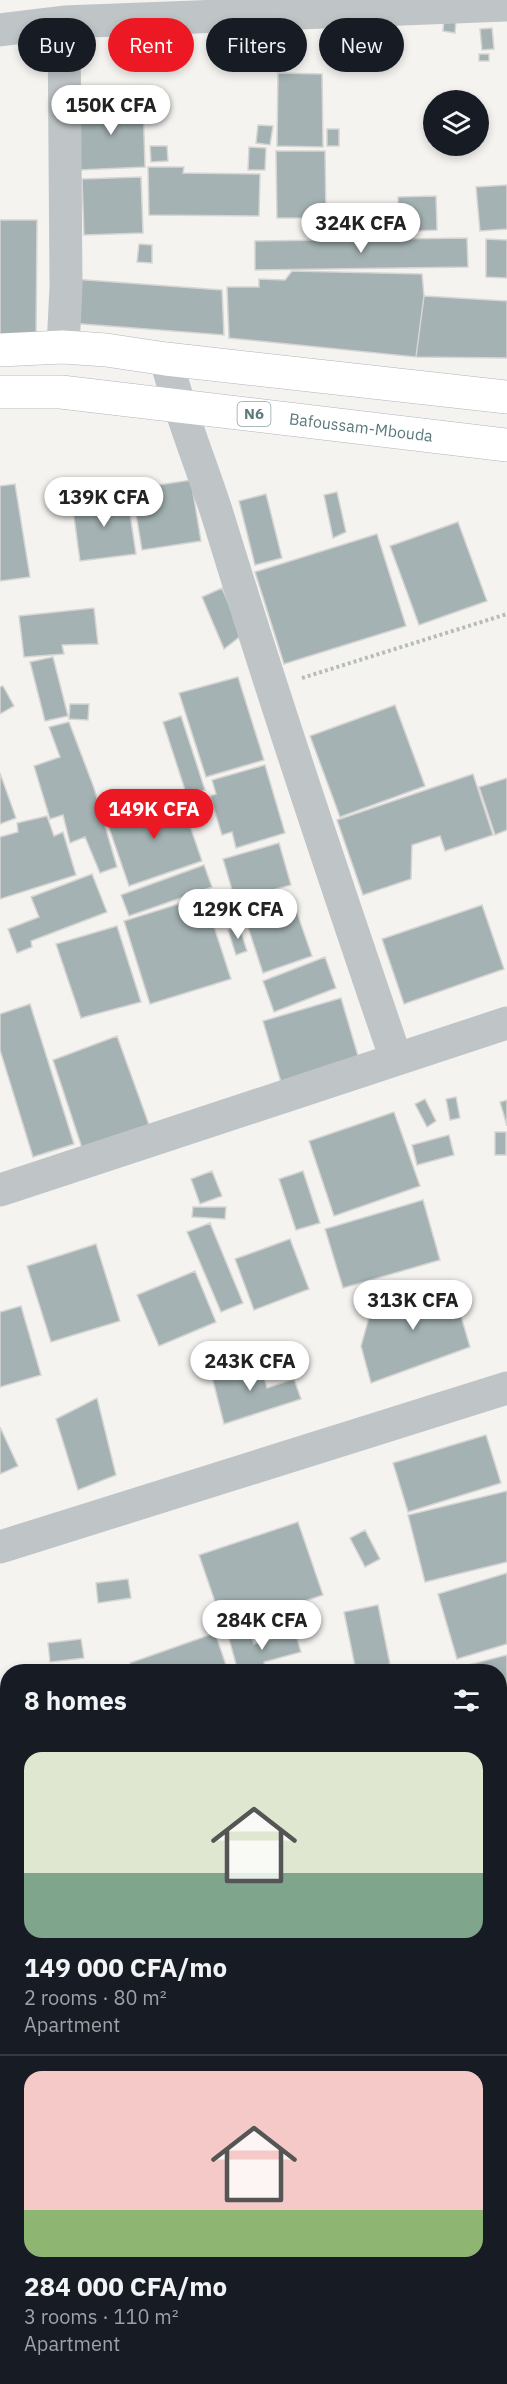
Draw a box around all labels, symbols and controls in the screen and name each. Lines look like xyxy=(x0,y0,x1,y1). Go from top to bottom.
chip: Buy xyxy=(18,18,96,72)
chip: Rent xyxy=(108,18,194,72)
chip: Filters xyxy=(206,18,307,72)
chip: New xyxy=(319,18,404,72)
pin: 150K CFA xyxy=(49,85,173,136)
map controls xyxy=(423,90,489,156)
button: layers xyxy=(423,90,489,156)
text: 150K CFA xyxy=(65,91,157,118)
pin: 324K CFA xyxy=(299,203,423,254)
text: 324K CFA xyxy=(315,209,407,236)
road number: N6 xyxy=(238,402,270,426)
street label: Bafoussam-Mbouda xyxy=(288,408,434,446)
pin: 139K CFA xyxy=(42,477,166,528)
text: 139K CFA xyxy=(58,483,150,510)
pin: 149K CFA xyxy=(92,789,216,840)
text: 149K CFA xyxy=(108,795,200,822)
pin: 129K CFA xyxy=(176,889,300,940)
text: 129K CFA xyxy=(192,895,284,922)
pin: 313K CFA xyxy=(351,1280,475,1331)
text: 313K CFA xyxy=(367,1286,459,1313)
pin: 243K CFA xyxy=(188,1341,312,1392)
text: 243K CFA xyxy=(204,1347,296,1374)
pin: 284K CFA xyxy=(200,1600,324,1651)
text: 284K CFA xyxy=(216,1606,308,1633)
text: 8 homes xyxy=(24,1683,127,1717)
icon: filters xyxy=(450,1684,483,1717)
icon: home xyxy=(200,1791,308,1899)
text: 149 000 CFA/mo xyxy=(24,1950,227,1984)
text: 2 rooms · 80 m² xyxy=(24,1984,167,2011)
text: Apartment xyxy=(24,2011,120,2038)
icon: home xyxy=(200,2110,308,2218)
text: 284 000 CFA/mo xyxy=(24,2269,227,2303)
text: 3 rooms · 110 m² xyxy=(24,2303,179,2330)
text: Apartment xyxy=(24,2330,120,2357)

